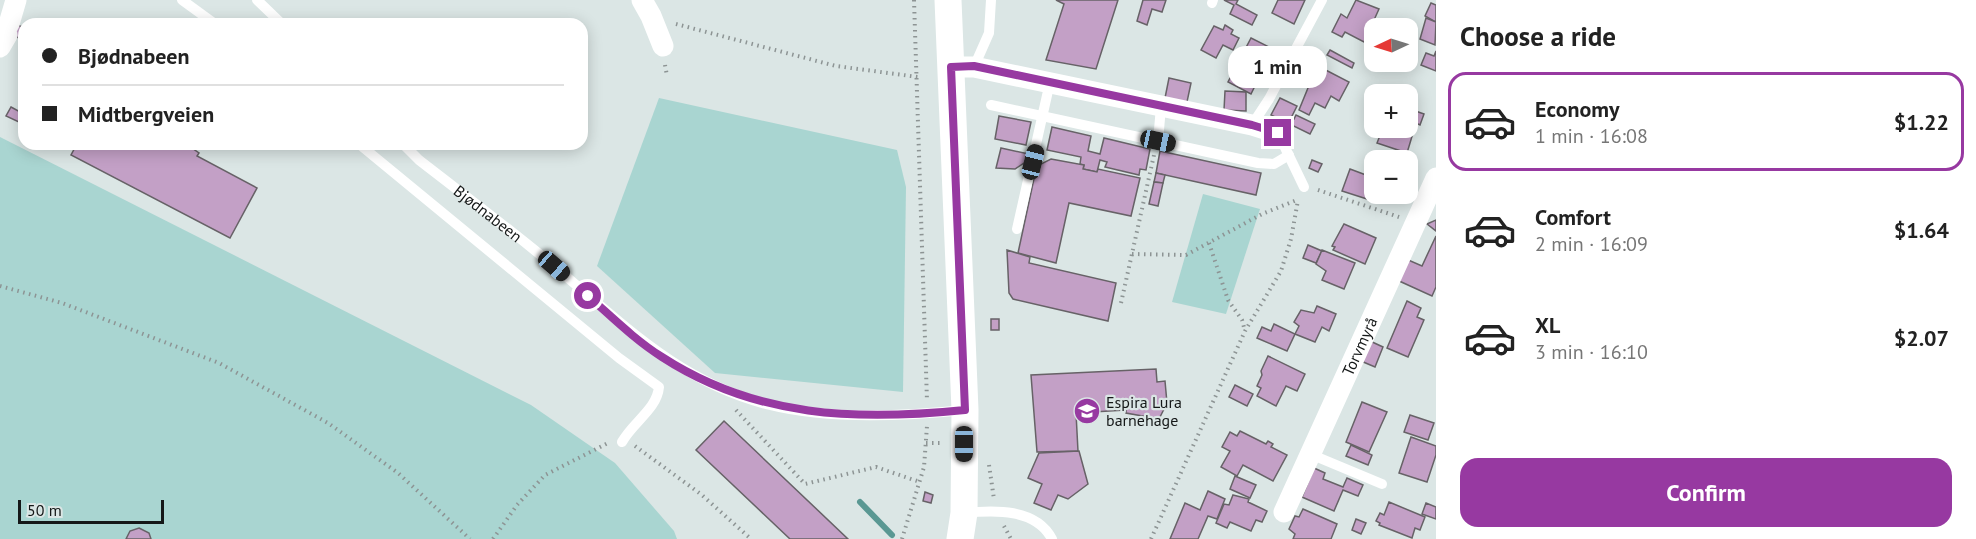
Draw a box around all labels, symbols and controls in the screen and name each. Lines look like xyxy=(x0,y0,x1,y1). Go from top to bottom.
north arrow xyxy=(1364,18,1418,72)
map controls xyxy=(1364,18,1418,204)
text: Choose a ride xyxy=(1460,19,1616,53)
text: Bjødnabeen xyxy=(78,42,189,70)
callout: 1 min xyxy=(1228,46,1328,88)
text: 1 min xyxy=(1253,54,1302,80)
button: + xyxy=(1364,84,1418,138)
icon: car xyxy=(1463,95,1517,149)
text: Economy xyxy=(1535,95,1619,123)
text: Midtbergveien xyxy=(78,100,214,128)
text: $1.22 xyxy=(1894,108,1949,136)
route end xyxy=(1264,119,1291,146)
text: 1 min · 16:08 xyxy=(1535,123,1648,149)
car xyxy=(1139,128,1177,154)
car xyxy=(1020,142,1046,182)
button: − xyxy=(1364,150,1418,204)
street label: Bjødnabeen xyxy=(450,181,526,246)
icon: car xyxy=(1463,203,1517,257)
text: Comfort xyxy=(1535,203,1611,231)
text: $1.64 xyxy=(1894,216,1949,244)
text: 2 min · 16:09 xyxy=(1535,231,1648,257)
car xyxy=(535,247,573,285)
route start xyxy=(574,282,601,309)
icon: car xyxy=(1463,311,1517,365)
text: XL xyxy=(1535,311,1560,339)
street label: Torvmyrå xyxy=(1337,314,1381,379)
text: $2.07 xyxy=(1894,324,1949,352)
text: 3 min · 16:10 xyxy=(1535,339,1648,365)
place label: Espira Lura barnehage xyxy=(1106,392,1182,430)
school or university icon: Espira Lura barnehage xyxy=(1072,396,1102,426)
car xyxy=(955,426,973,462)
button: Confirm xyxy=(1460,458,1952,527)
scale bar xyxy=(18,497,164,524)
text: 50 m xyxy=(27,500,62,520)

